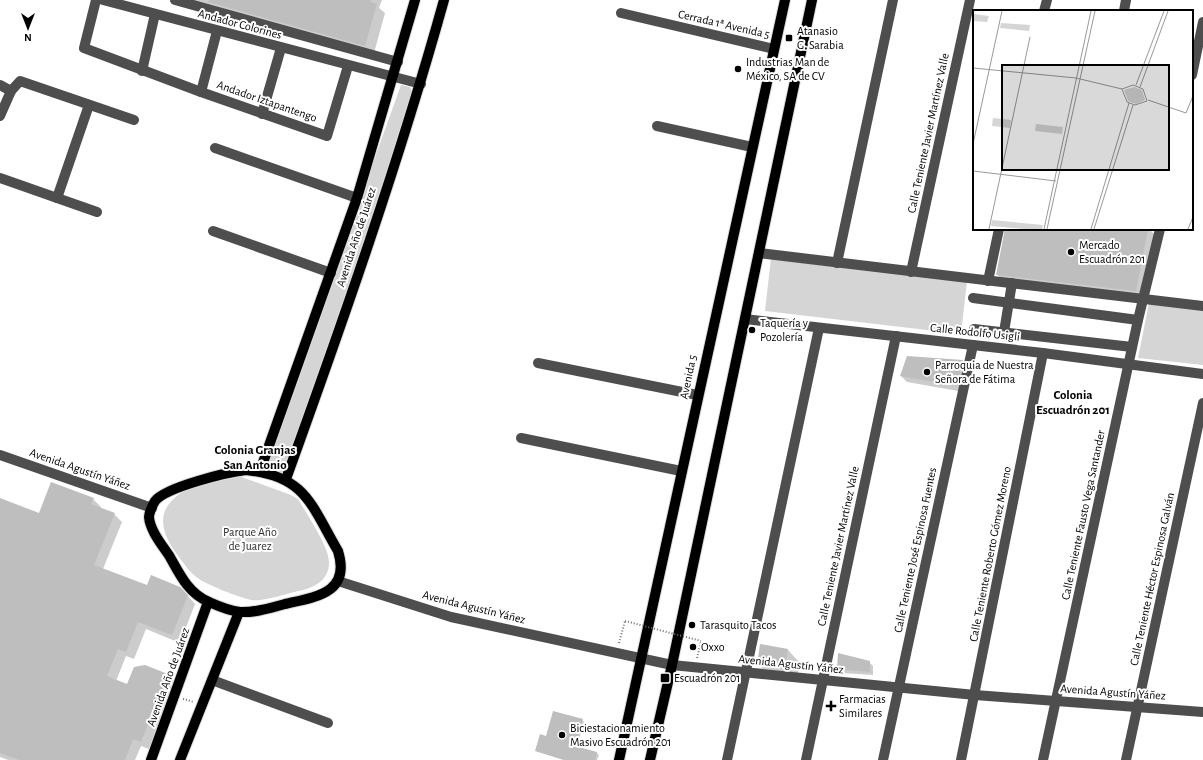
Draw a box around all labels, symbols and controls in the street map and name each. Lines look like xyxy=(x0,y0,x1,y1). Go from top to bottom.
street label: Andador Colorines xyxy=(197,7,283,41)
north arrow xyxy=(8,8,48,48)
street label: Cerrada 1ª Avenida 5 xyxy=(677,8,771,40)
inset map xyxy=(973,10,1193,230)
place label: Atanasio G. Sarabia xyxy=(797,25,844,51)
text: N xyxy=(24,32,32,43)
marker: Atanasio G. Sarabia xyxy=(784,33,794,43)
street label: Calle Teniente Javier Martínez Valle xyxy=(905,52,951,214)
place label: Industrias Man de México, SA de CV xyxy=(746,56,829,82)
marker: Industrias Man de México, SA de CV xyxy=(733,64,743,74)
street label: Andador Iztapantengo xyxy=(215,78,319,124)
street label: Avenida Año de Juárez xyxy=(334,186,378,288)
place label: Mercado Escuadrón 201 xyxy=(1079,239,1145,265)
marker: Mercado Escuadrón 201 xyxy=(1066,247,1076,257)
place label: Taquería y Pozolería xyxy=(760,317,808,343)
street label: Calle Rodolfo Usigli xyxy=(929,321,1021,343)
marker: Taquería y Pozolería xyxy=(747,325,757,335)
street label: Avenida 5 xyxy=(677,354,699,400)
place label: Parroquia de Nuestra Señora de Fátima xyxy=(935,359,1034,385)
marker: Parroquia de Nuestra Señora de Fátima xyxy=(922,367,932,377)
district label: Colonia Escuadrón 201 xyxy=(1036,389,1110,417)
street label: Calle Teniente Fausto Vega Santander xyxy=(1059,429,1107,601)
district label: Colonia Granjas San Antonio xyxy=(214,444,296,472)
street label: Avenida Agustín Yáñez xyxy=(28,446,132,492)
street label: Calle Teniente Javier Martínez Valle xyxy=(815,465,861,627)
street label: Calle Teniente Roberto Gómez Moreno xyxy=(967,465,1013,643)
street label: Calle Teniente José Espinosa Fuentes xyxy=(892,466,938,634)
street label: Calle Teniente Héctor Espinosa Galván xyxy=(1128,491,1176,667)
park label: Parque Año de Juarez xyxy=(223,526,277,552)
street label: Avenida Agustín Yáñez xyxy=(421,588,527,626)
place label: Tarasquito Tacos xyxy=(700,619,777,631)
marker: Tarasquito Tacos xyxy=(687,620,697,630)
street label: Avenida Año de Juárez xyxy=(145,626,191,728)
place label: Oxxo xyxy=(701,641,725,653)
marker: Oxxo xyxy=(688,642,698,652)
street label: Avenida Agustín Yáñez xyxy=(738,652,844,676)
marker: Escuadrón 201 xyxy=(659,672,671,684)
place label: Escuadrón 201 xyxy=(674,672,740,684)
street label: Avenida Agustín Yáñez xyxy=(1060,682,1166,702)
place label: Farmacias Similares xyxy=(839,693,886,719)
marker: Farmacias Similares xyxy=(826,701,836,711)
place label: Biciestacionamiento Masivo Escuadrón 201 xyxy=(570,722,671,748)
marker: Biciestacionamiento Masivo Escuadrón 201 xyxy=(557,730,567,740)

